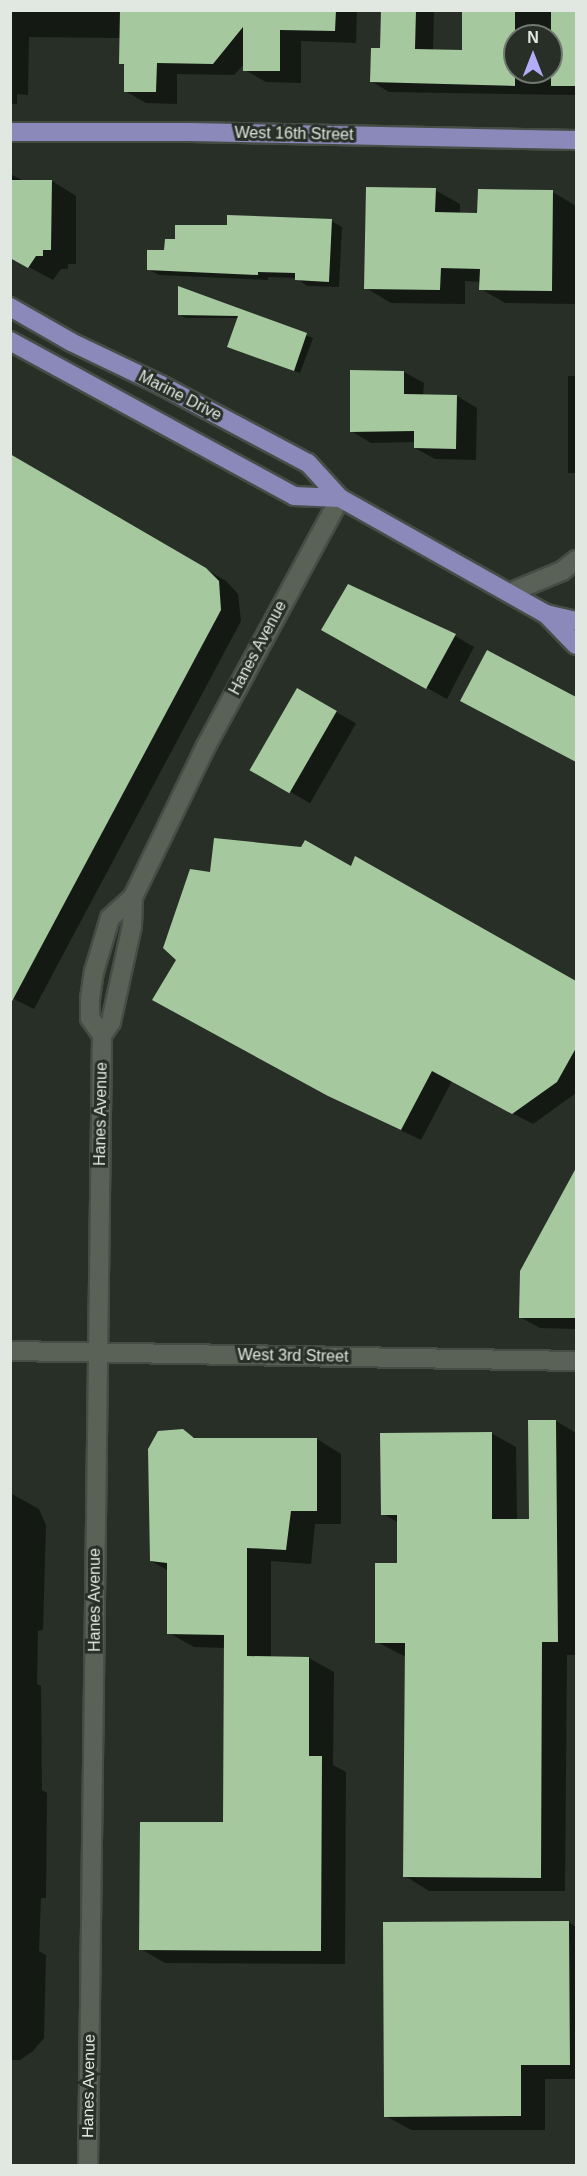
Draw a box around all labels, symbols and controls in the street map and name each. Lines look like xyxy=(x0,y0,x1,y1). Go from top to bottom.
north arrow xyxy=(503,24,563,84)
text: N xyxy=(527,29,539,46)
street label: West 16th Street xyxy=(234,123,354,145)
street label: Marine Drive xyxy=(135,367,225,425)
street label: Hanes Avenue xyxy=(225,597,291,699)
street label: Hanes Avenue xyxy=(90,1062,112,1166)
street label: West 3rd Street xyxy=(237,1345,349,1367)
street label: Hanes Avenue xyxy=(85,1548,105,1652)
street label: Hanes Avenue xyxy=(78,2034,100,2138)

